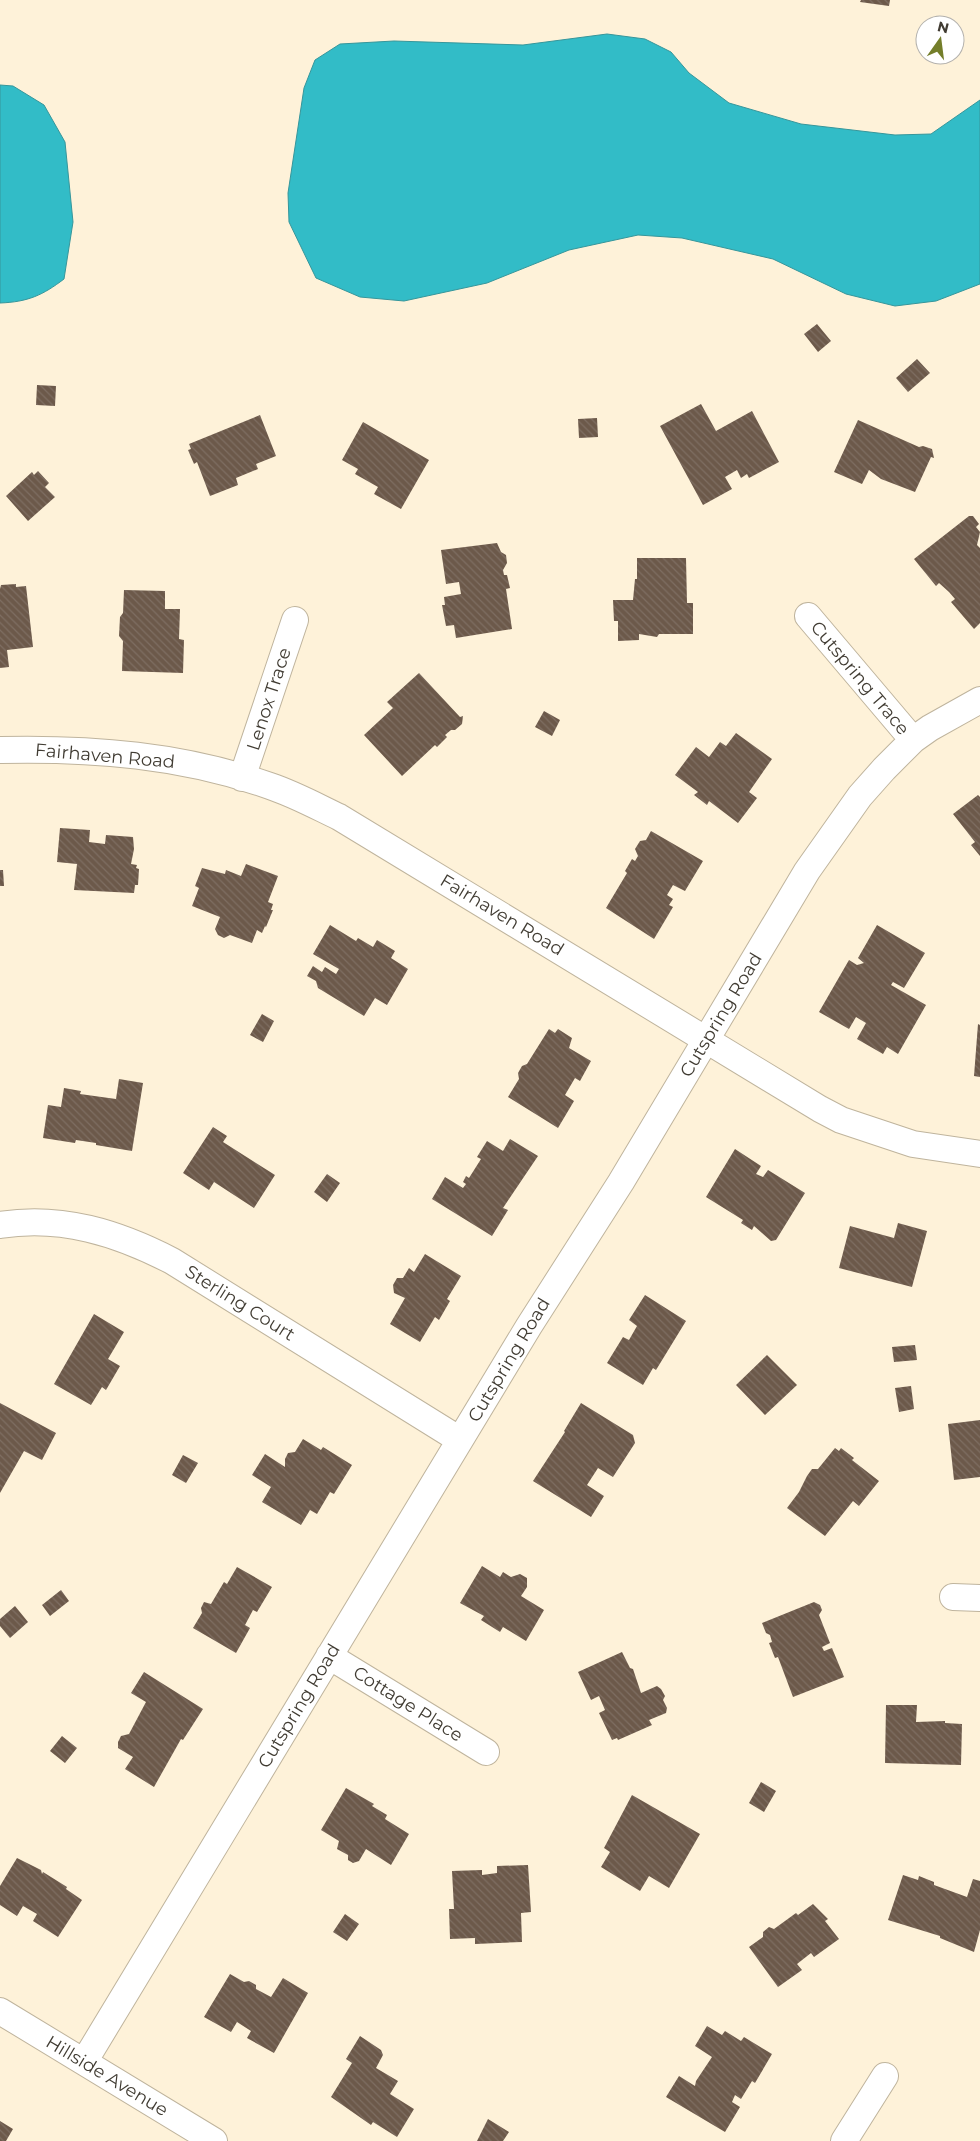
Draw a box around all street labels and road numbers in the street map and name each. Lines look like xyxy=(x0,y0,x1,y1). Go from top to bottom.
street label: Cutspring Trace xyxy=(806,617,914,740)
street label: Lenox Trace xyxy=(242,645,296,753)
street label: Fairhaven Road xyxy=(34,739,176,773)
street label: Fairhaven Road xyxy=(436,869,568,961)
street label: Cutspring Road xyxy=(675,949,767,1081)
street label: Sterling Court xyxy=(181,1260,299,1346)
street label: Cutspring Road xyxy=(463,1294,555,1426)
street label: Cutspring Road xyxy=(253,1640,345,1772)
street label: Cottage Place xyxy=(349,1661,467,1747)
street label: Hillside Avenue xyxy=(42,2031,172,2121)

